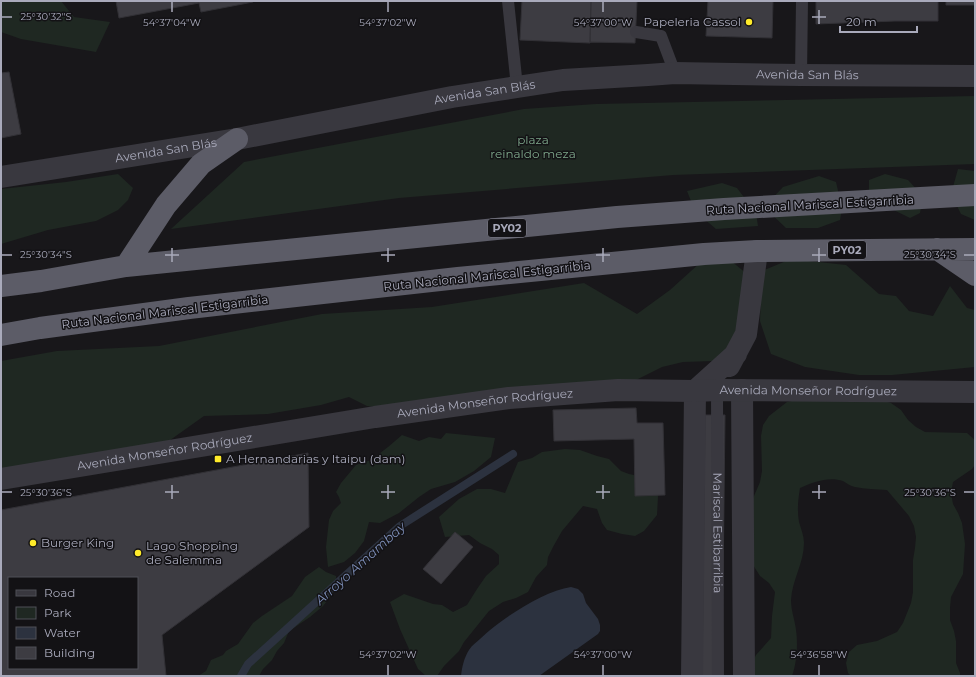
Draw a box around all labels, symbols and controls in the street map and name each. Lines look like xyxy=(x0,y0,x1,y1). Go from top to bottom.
scale bar xyxy=(840,8,917,34)
text: 25°30'32"S xyxy=(20,10,72,23)
place label: Papeleria Cassol xyxy=(643,14,741,29)
text: 20 m xyxy=(846,14,877,29)
text: 54°37'04"W xyxy=(143,16,201,29)
text: 54°37'02"W xyxy=(359,16,417,29)
text: 54°37'00"W xyxy=(574,16,632,29)
marker: Papeleria Cassol xyxy=(744,17,754,27)
street label: Avenida San Blás xyxy=(756,66,859,82)
street label: Avenida San Blás xyxy=(432,76,536,107)
park label: plaza reinaldo meza xyxy=(490,132,576,161)
street label: Avenida San Blás xyxy=(114,134,218,166)
street label: Ruta Nacional Mariscal Estigarribia xyxy=(706,192,914,217)
road number: PY02 xyxy=(488,219,526,237)
road number: PY02 xyxy=(828,241,866,259)
text: 25°30'34"S xyxy=(20,248,72,261)
text: 25°30'34"S xyxy=(904,248,956,261)
street label: Ruta Nacional Mariscal Estigarribia xyxy=(383,257,591,294)
street label: Ruta Nacional Mariscal Estigarribia xyxy=(61,291,269,332)
street label: Avenida Monseñor Rodríguez xyxy=(719,382,897,398)
street label: Avenida Monseñor Rodríguez xyxy=(396,385,574,421)
street label: Avenida Monseñor Rodríguez xyxy=(76,429,253,473)
place label: A Hernandarias y Itaipu (dam) xyxy=(226,451,405,466)
marker: A Hernandarias y Itaipu (dam) xyxy=(213,454,223,464)
street label: Mariscal Estibarribia xyxy=(710,473,726,593)
text: 25°30'36"S xyxy=(20,486,72,499)
text: 25°30'36"S xyxy=(904,486,956,499)
water label: Arroyo Amambay xyxy=(311,518,409,608)
place label: Burger King xyxy=(41,535,114,550)
marker: Burger King xyxy=(28,538,38,548)
place label: Lago Shopping de Salemma xyxy=(146,538,238,567)
marker: Lago Shopping de Salemma xyxy=(133,548,143,558)
legend xyxy=(8,577,138,669)
text: Road xyxy=(44,585,75,600)
text: Park xyxy=(44,605,72,620)
text: Water xyxy=(44,625,81,640)
text: Building xyxy=(44,645,95,660)
text: 54°37'02"W xyxy=(359,648,417,661)
text: 54°37'00"W xyxy=(574,648,632,661)
text: 54°36'58"W xyxy=(791,648,847,661)

